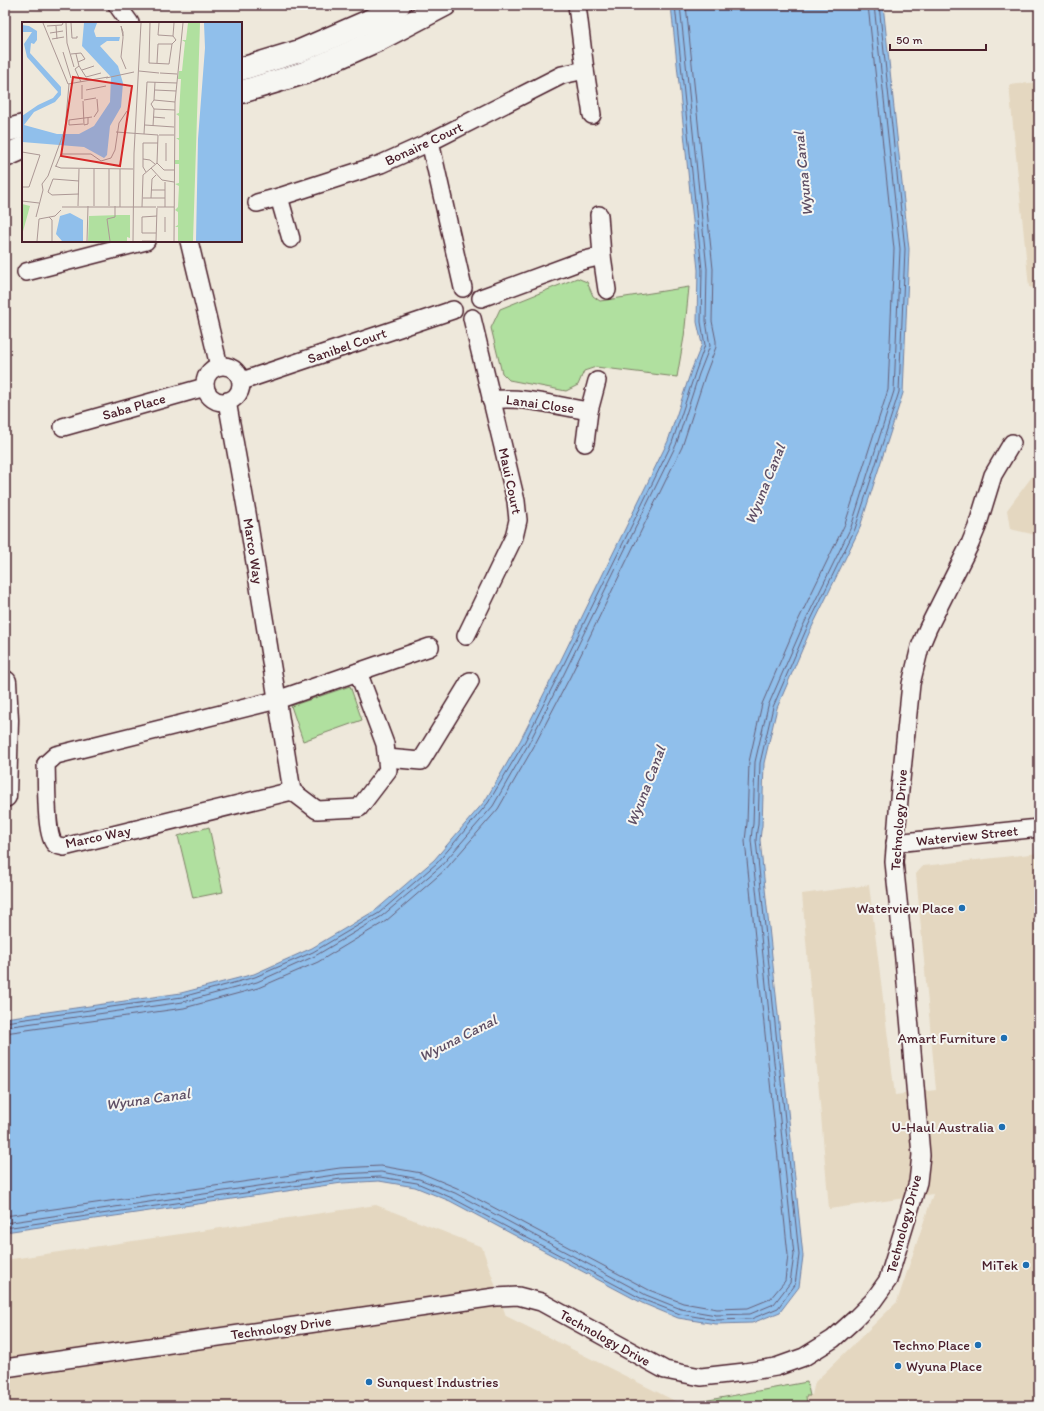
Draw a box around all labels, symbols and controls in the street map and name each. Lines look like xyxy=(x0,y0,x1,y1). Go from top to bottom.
inset map xyxy=(22,22,242,242)
scale bar xyxy=(890,26,986,52)
text: 50 m xyxy=(896,33,922,47)
street label: Bonaire Court xyxy=(382,118,466,170)
water label: Wyuna Canal xyxy=(789,129,816,217)
street label: Sanibel Court xyxy=(305,325,389,367)
street label: Saba Place xyxy=(100,390,168,424)
street label: Lanai Close xyxy=(505,391,576,417)
water label: Wyuna Canal xyxy=(741,440,790,527)
street label: Maui Court xyxy=(495,446,525,516)
street label: Marco Way xyxy=(239,517,267,585)
water label: Wyuna Canal xyxy=(622,742,670,829)
street label: Technology Drive xyxy=(887,768,911,871)
street label: Marco Way xyxy=(64,822,133,852)
street label: Waterview Street xyxy=(915,822,1019,850)
place label: Waterview Place xyxy=(857,900,954,917)
marker: Waterview Place xyxy=(957,903,967,913)
water label: Wyuna Canal xyxy=(416,1010,501,1065)
place label: Amart Furniture xyxy=(898,1030,996,1047)
marker: Amart Furniture xyxy=(999,1033,1009,1043)
water label: Wyuna Canal xyxy=(105,1084,193,1114)
place label: U-Haul Australia xyxy=(891,1119,995,1136)
marker: U-Haul Australia xyxy=(997,1122,1007,1132)
street label: Technology Drive xyxy=(883,1172,925,1275)
place label: MiTek xyxy=(982,1257,1019,1274)
marker: MiTek xyxy=(1021,1260,1031,1270)
street label: Technology Drive xyxy=(557,1306,654,1370)
street label: Technology Drive xyxy=(230,1312,333,1343)
place label: Techno Place xyxy=(893,1337,970,1354)
marker: Techno Place xyxy=(973,1340,983,1350)
place label: Wyuna Place xyxy=(906,1358,982,1375)
marker: Wyuna Place xyxy=(893,1361,903,1371)
place label: Sunquest Industries xyxy=(377,1374,498,1391)
marker: Sunquest Industries xyxy=(364,1377,374,1387)

